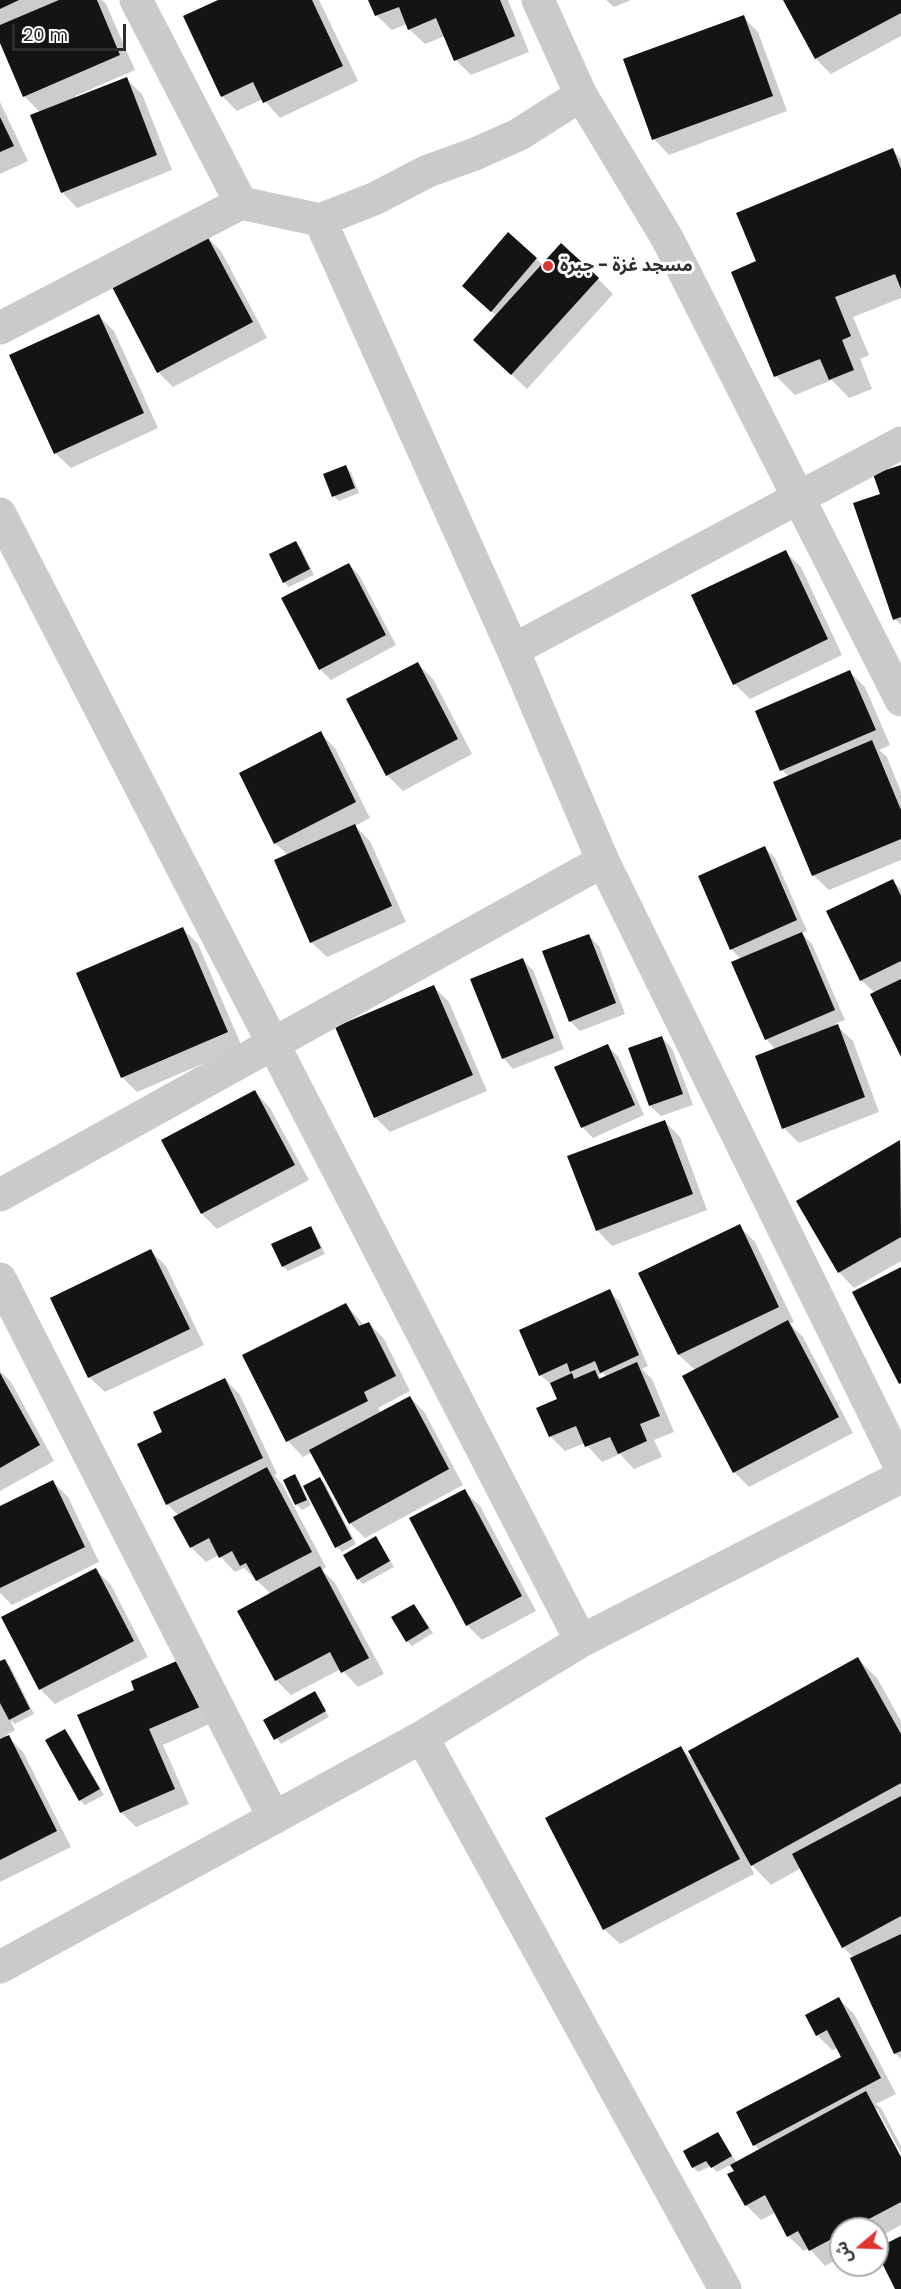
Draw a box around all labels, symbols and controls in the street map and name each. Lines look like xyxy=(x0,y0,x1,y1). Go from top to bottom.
scale bar xyxy=(15,12,129,50)
text: 20 m xyxy=(23,22,68,47)
place label: مسجد غزة - جبرة xyxy=(560,255,693,277)
marker: مسجد غزة - جبرة xyxy=(541,259,555,273)
north arrow xyxy=(829,2217,889,2277)
text: ش xyxy=(829,2238,858,2266)

